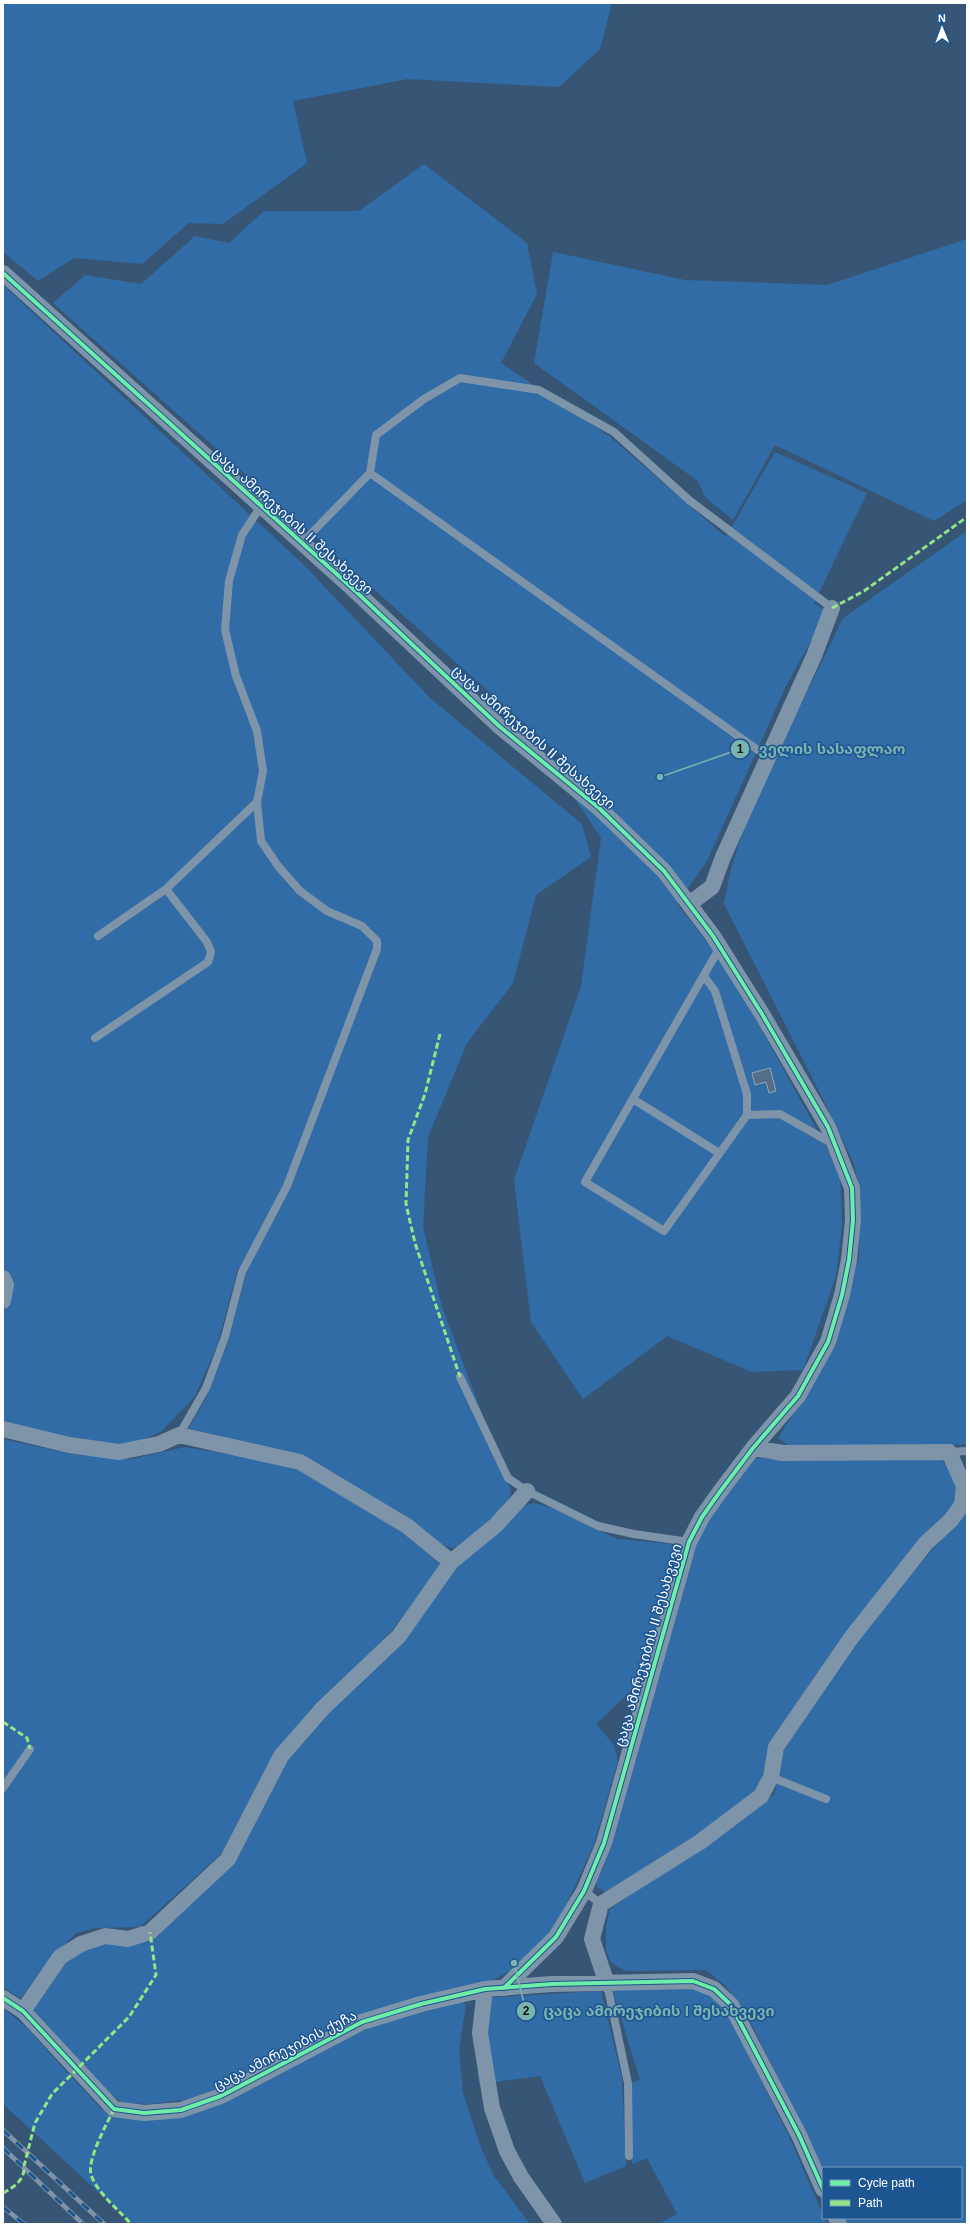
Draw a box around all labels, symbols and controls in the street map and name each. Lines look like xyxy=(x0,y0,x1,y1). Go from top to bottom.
north arrow xyxy=(922,8,962,48)
text: N xyxy=(938,12,946,24)
street label: ცაცა ამირეჯიბის II შესახვევი xyxy=(209,445,377,598)
street label: ცაცა ამირეჯიბის II შესახვევი xyxy=(449,662,619,813)
callout: ველის სასაფლაო xyxy=(730,735,913,762)
text: ველის სასაფლაო xyxy=(759,740,906,758)
text: 1 xyxy=(737,742,744,756)
street label: ცაცა ამირეჯიბის II შესახვევი xyxy=(611,1542,686,1749)
callout: ცაცა ამირეჯიბის I შესახვევი xyxy=(516,1997,783,2024)
text: ცაცა ამირეჯიბის I შესახვევი xyxy=(543,2002,775,2020)
text: 2 xyxy=(523,2004,530,2018)
street label: ცაცა ამირეჯიბის ქუჩა xyxy=(211,2007,360,2094)
legend xyxy=(822,2167,962,2219)
text: Cycle path xyxy=(858,2176,915,2190)
text: Path xyxy=(858,2196,883,2210)

